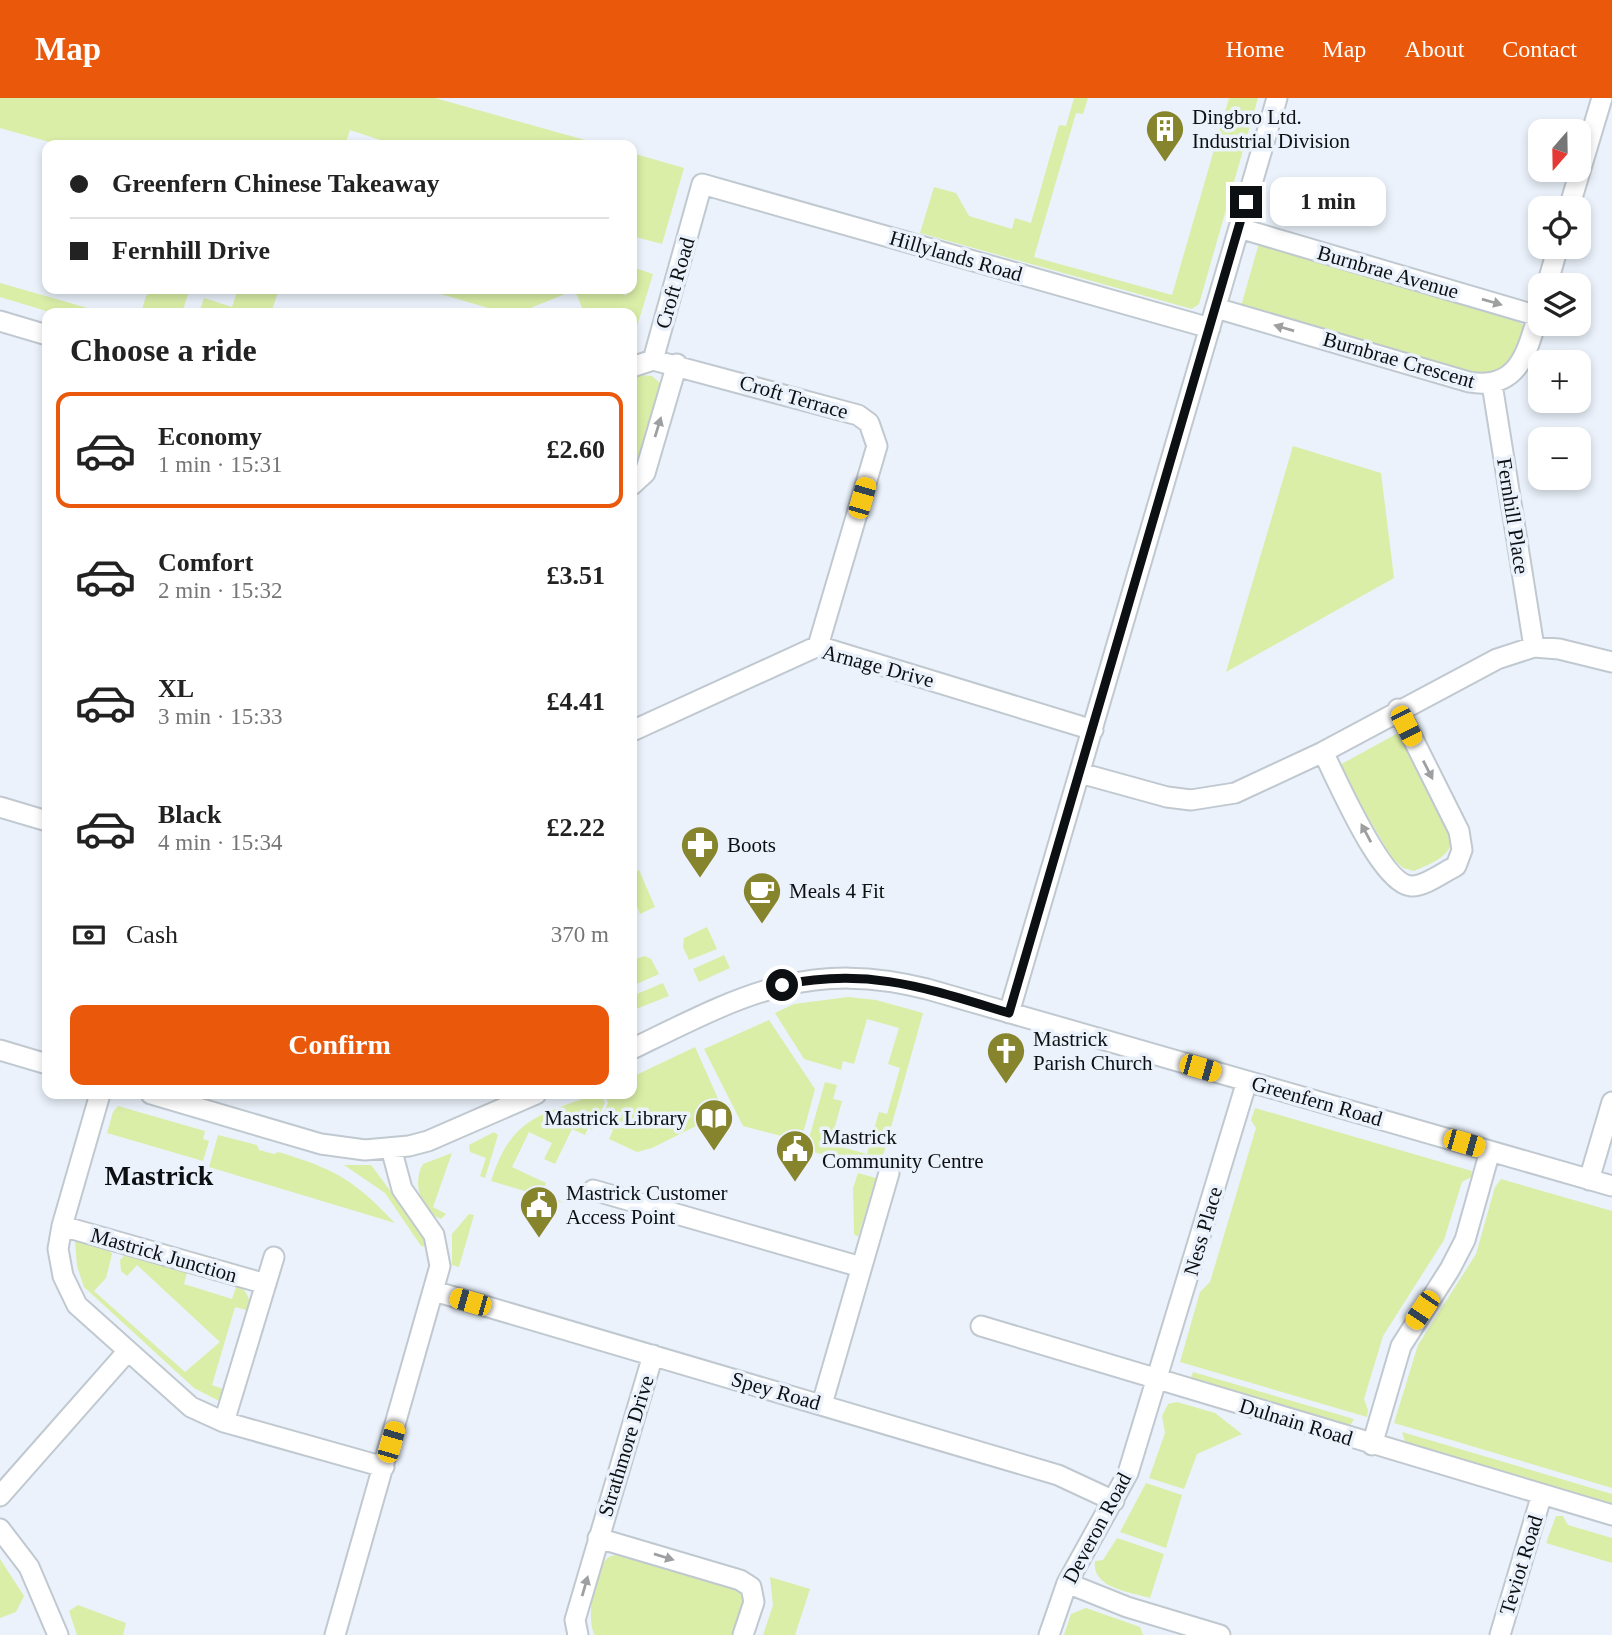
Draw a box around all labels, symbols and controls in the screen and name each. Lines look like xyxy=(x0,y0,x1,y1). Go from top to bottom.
text: Map xyxy=(35,31,101,67)
text: Home xyxy=(1226,36,1284,62)
text: Map xyxy=(1322,36,1366,62)
text: About xyxy=(1404,36,1464,62)
text: Contact xyxy=(1502,36,1577,62)
place label: Dingbro Ltd. Industrial Division xyxy=(1192,105,1351,153)
building icon: Dingbro Ltd. Industrial Division xyxy=(1144,108,1186,163)
north arrow xyxy=(1528,119,1591,182)
map controls xyxy=(1528,119,1591,490)
text: Greenfern Chinese Takeaway xyxy=(112,169,439,198)
callout: 1 min xyxy=(1270,178,1386,226)
route end xyxy=(1230,186,1262,218)
text: 1 min xyxy=(1300,189,1356,214)
button: locate xyxy=(1528,196,1591,259)
street label: Hillylands Road xyxy=(887,226,1026,287)
street label: Croft Road xyxy=(651,234,700,331)
text: Fernhill Drive xyxy=(112,236,270,265)
street label: Burnbrae Avenue xyxy=(1315,240,1461,304)
button: layers xyxy=(1528,273,1591,336)
one-way arrow xyxy=(1482,298,1503,308)
one-way arrow xyxy=(1274,322,1295,332)
street label: Burnbrae Crescent xyxy=(1320,327,1478,393)
text: Choose a ride xyxy=(70,332,257,368)
button: + xyxy=(1528,350,1591,413)
street label: Croft Terrace xyxy=(737,370,851,424)
one-way arrow xyxy=(654,416,664,437)
icon: car xyxy=(74,419,137,482)
text: Economy xyxy=(158,422,262,451)
button: − xyxy=(1528,427,1591,490)
text: £2.60 xyxy=(547,435,605,464)
text: 1 min · 15:31 xyxy=(158,452,283,477)
street label: Fernhill Place xyxy=(1492,456,1534,576)
car xyxy=(847,475,878,521)
icon: car xyxy=(74,545,137,608)
text: Comfort xyxy=(158,548,253,577)
text: £3.51 xyxy=(547,561,605,590)
text: 2 min · 15:32 xyxy=(158,578,283,603)
street label: Arnage Drive xyxy=(819,640,937,692)
icon: car xyxy=(74,671,137,734)
text: XL xyxy=(158,674,194,703)
text: £4.41 xyxy=(547,687,605,716)
car xyxy=(1388,703,1425,749)
text: 3 min · 15:33 xyxy=(158,704,283,729)
one-way arrow xyxy=(1423,760,1434,780)
icon: car xyxy=(74,797,137,860)
text: Black xyxy=(158,800,222,829)
text: £2.22 xyxy=(547,813,605,842)
one-way arrow xyxy=(1360,823,1371,843)
pharmacy icon: Boots xyxy=(679,824,721,879)
text: 4 min · 15:34 xyxy=(158,830,283,855)
place label: Boots xyxy=(727,833,776,857)
cafe icon: Meals 4 Fit xyxy=(741,870,783,925)
place label: Meals 4 Fit xyxy=(789,879,885,903)
icon: cash xyxy=(70,916,108,954)
text: Cash xyxy=(126,920,178,949)
text: 370 m xyxy=(551,922,609,947)
route start xyxy=(766,969,798,1001)
button: Confirm xyxy=(70,1005,609,1085)
place label: Mastrick Parish Church xyxy=(1033,1027,1153,1075)
church icon: Mastrick Parish Church xyxy=(985,1030,1027,1085)
car xyxy=(1177,1052,1224,1084)
street label: Greenfern Road xyxy=(1249,1071,1386,1131)
library icon: Mastrick Library xyxy=(693,1097,735,1152)
place label: Mastrick Library xyxy=(544,1106,687,1130)
place label: Mastrick Community Centre xyxy=(822,1125,984,1173)
car xyxy=(1441,1127,1488,1159)
public building icon: Mastrick Community Centre xyxy=(774,1128,816,1183)
district label: Mastrick xyxy=(105,1160,214,1191)
place label: Mastrick Customer Access Point xyxy=(566,1181,728,1229)
public building icon: Mastrick Customer Access Point xyxy=(518,1184,560,1239)
street label: Ness Place xyxy=(1179,1184,1227,1278)
street label: Mastrick Junction xyxy=(88,1223,240,1287)
car xyxy=(447,1286,494,1318)
car xyxy=(1402,1287,1443,1333)
street label: Spey Road xyxy=(729,1367,824,1415)
street label: Strathmore Drive xyxy=(593,1373,659,1519)
street label: Dulnain Road xyxy=(1236,1393,1356,1451)
car xyxy=(376,1419,407,1465)
street label: Deveron Road xyxy=(1058,1468,1136,1587)
street label: Teviot Road xyxy=(1494,1512,1548,1618)
one-way arrow xyxy=(654,1553,675,1563)
one-way arrow xyxy=(580,1576,590,1597)

